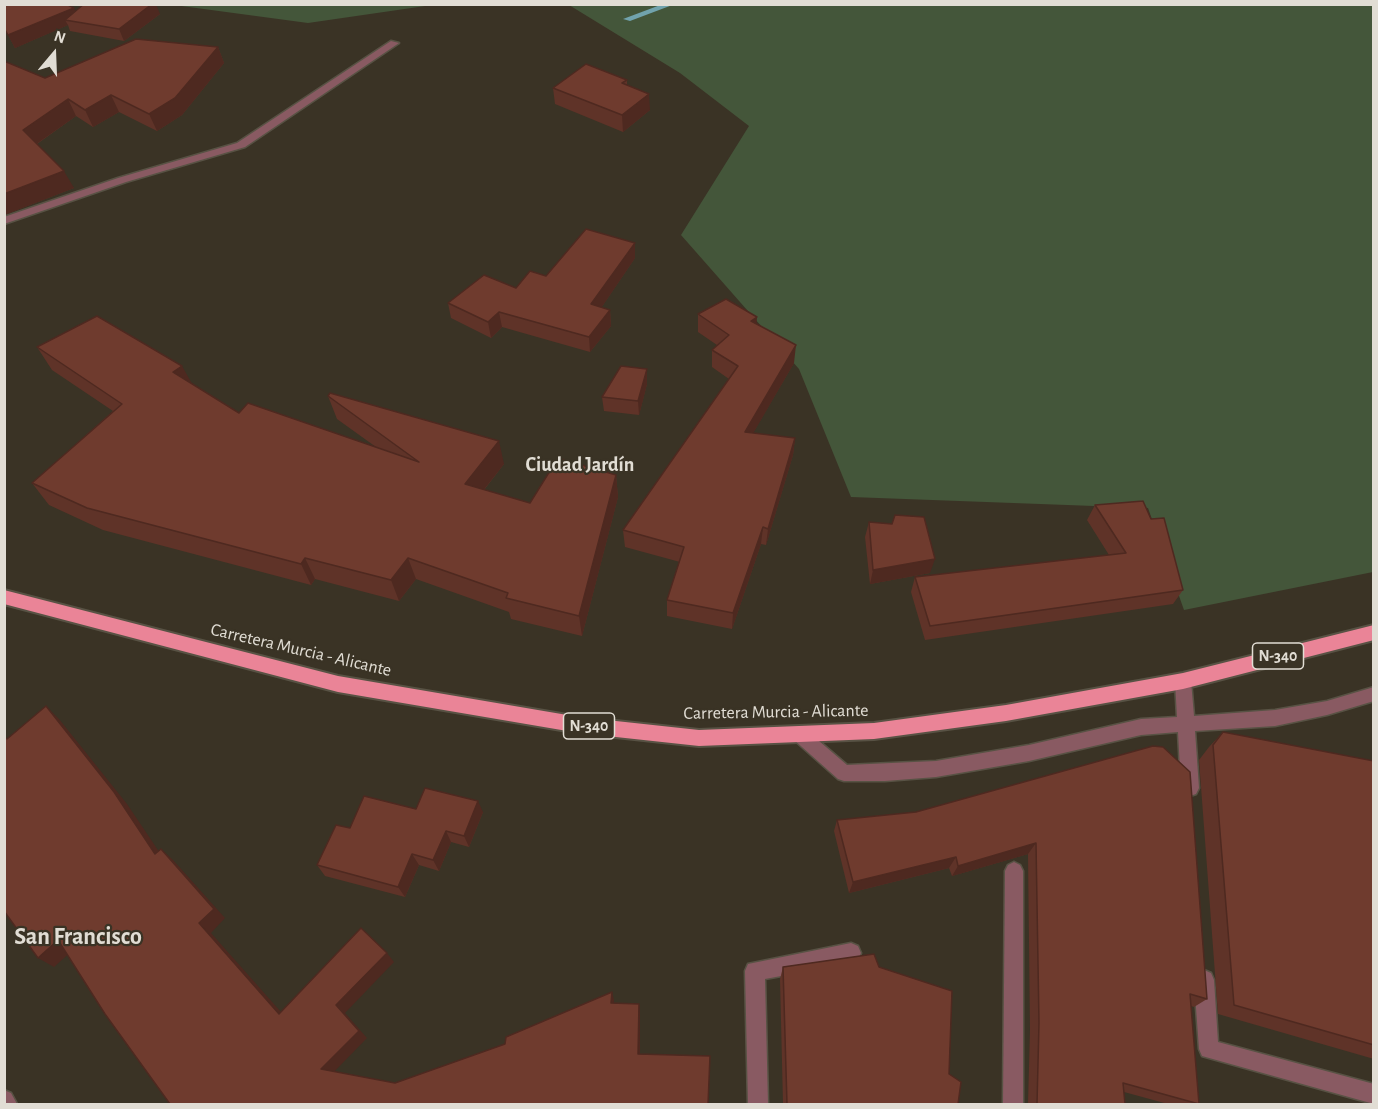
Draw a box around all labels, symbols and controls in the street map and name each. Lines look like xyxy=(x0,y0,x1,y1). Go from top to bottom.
north arrow xyxy=(24,24,84,84)
text: N xyxy=(52,28,68,46)
district label: Ciudad Jardín xyxy=(526,453,634,477)
street label: Carretera Murcia - Alicante xyxy=(208,619,394,681)
road number: N-340 xyxy=(1252,643,1304,669)
street label: Carretera Murcia - Alicante xyxy=(683,700,869,724)
road number: N-340 xyxy=(564,713,614,739)
district label: San Francisco xyxy=(14,923,142,951)

